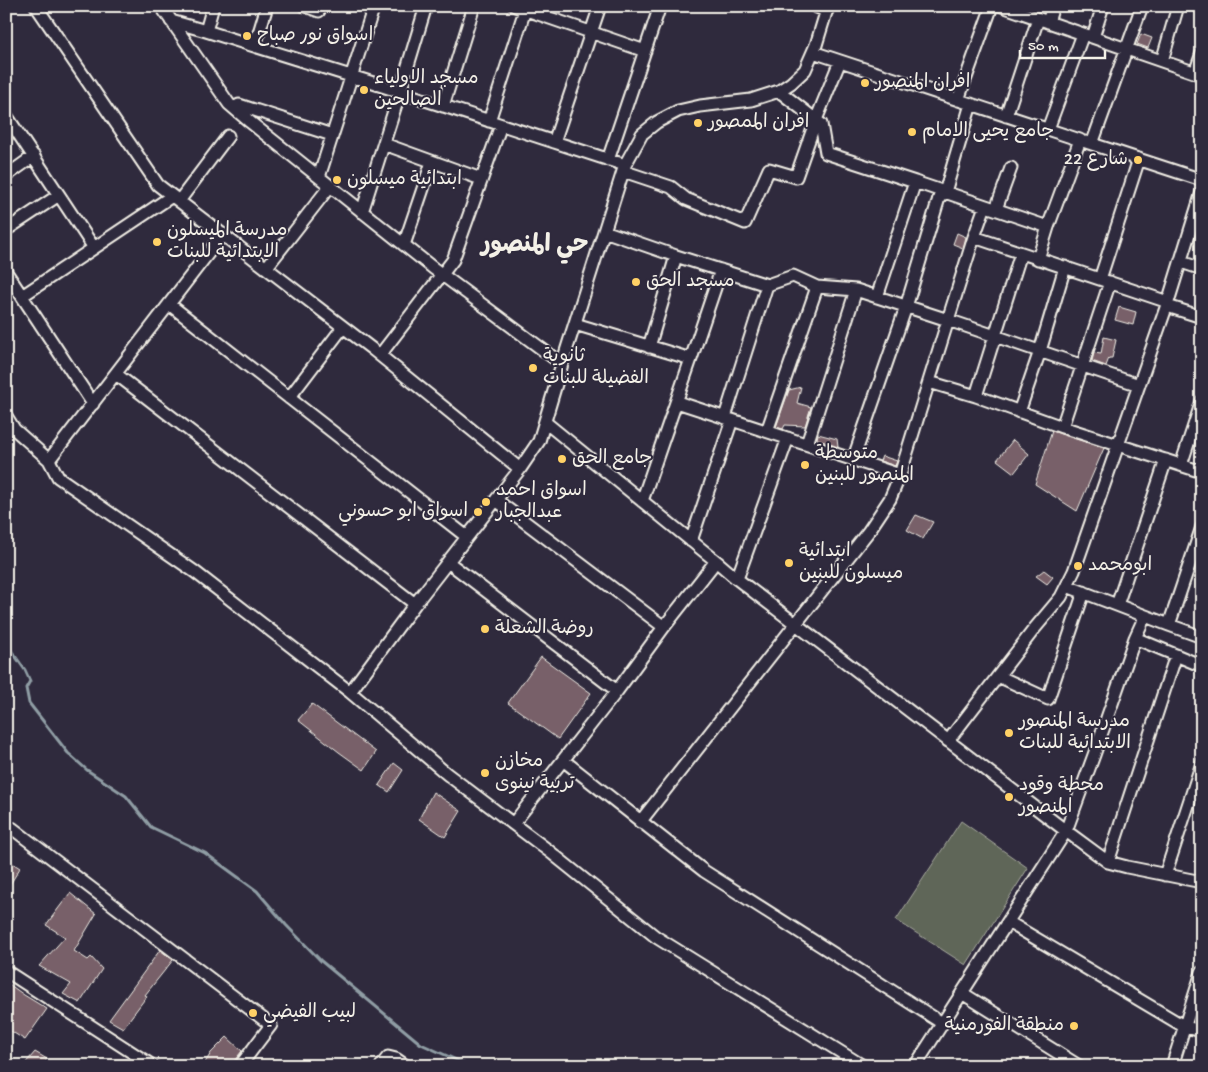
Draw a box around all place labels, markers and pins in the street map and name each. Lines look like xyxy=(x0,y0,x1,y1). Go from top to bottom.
place label: اسواق نور صباح xyxy=(257,25,373,48)
marker: اسواق نور صباح xyxy=(241,30,253,42)
place label: مسجد الاولياء الصالحين xyxy=(374,68,478,113)
place label: افران المنصور xyxy=(873,72,970,95)
marker: افران المنصور xyxy=(859,77,871,89)
marker: مسجد الاولياء الصالحين xyxy=(358,84,370,96)
place label: افران الممصور xyxy=(706,112,809,135)
marker: افران الممصور xyxy=(692,117,704,129)
place label: جامع يحيى الامام xyxy=(922,121,1054,144)
marker: جامع يحيى الامام xyxy=(906,126,918,138)
place label: شارع 22 xyxy=(1064,149,1128,172)
marker: شارع 22 xyxy=(1132,154,1144,166)
place label: ابتدائية ميسلون xyxy=(347,169,462,192)
marker: ابتدائية ميسلون xyxy=(331,174,343,186)
place label: مدرسة الميسلون الابتدائية للبنات xyxy=(167,220,287,265)
marker: مدرسة الميسلون الابتدائية للبنات xyxy=(151,236,163,248)
place label: مسجد الحق xyxy=(646,271,735,294)
marker: مسجد الحق xyxy=(630,276,642,288)
place label: ثانوية الفضيلة للبنات xyxy=(543,346,649,391)
marker: ثانوية الفضيلة للبنات xyxy=(527,362,539,374)
place label: متوسطة المنصور للبنين xyxy=(815,443,914,488)
place label: جامع الحق xyxy=(572,448,652,471)
marker: جامع الحق xyxy=(556,453,568,465)
marker: متوسطة المنصور للبنين xyxy=(799,459,811,471)
place label: اسواق احمد عبدالجبار xyxy=(494,480,587,525)
marker: اسواق احمد عبدالجبار xyxy=(480,496,492,508)
place label: اسواق ابو حسوني xyxy=(338,501,468,526)
marker: اسواق ابو حسوني xyxy=(472,506,484,518)
place label: ابتدائية ميسلون للبنين xyxy=(799,541,903,586)
place label: ابومحمد xyxy=(1088,555,1152,578)
marker: ابتدائية ميسلون للبنين xyxy=(783,557,795,569)
marker: ابومحمد xyxy=(1072,560,1084,572)
place label: روضة الشعلة xyxy=(495,618,594,641)
marker: روضة الشعلة xyxy=(479,623,491,635)
place label: مدرسة المنصور الابتدائية للبنات xyxy=(1017,711,1131,756)
marker: مدرسة المنصور الابتدائية للبنات xyxy=(1003,727,1015,739)
place label: مخازن تربية نينوى xyxy=(495,751,575,796)
marker: مخازن تربية نينوى xyxy=(479,767,491,779)
place label: محطة وقود المنصور xyxy=(1017,775,1104,820)
marker: محطة وقود المنصور xyxy=(1003,791,1015,803)
place label: لبيب الفيضي xyxy=(263,1002,356,1027)
marker: لبيب الفيضي xyxy=(247,1007,259,1019)
place label: منطقة الفورمنية xyxy=(944,1015,1064,1038)
marker: منطقة الفورمنية xyxy=(1068,1020,1080,1032)

